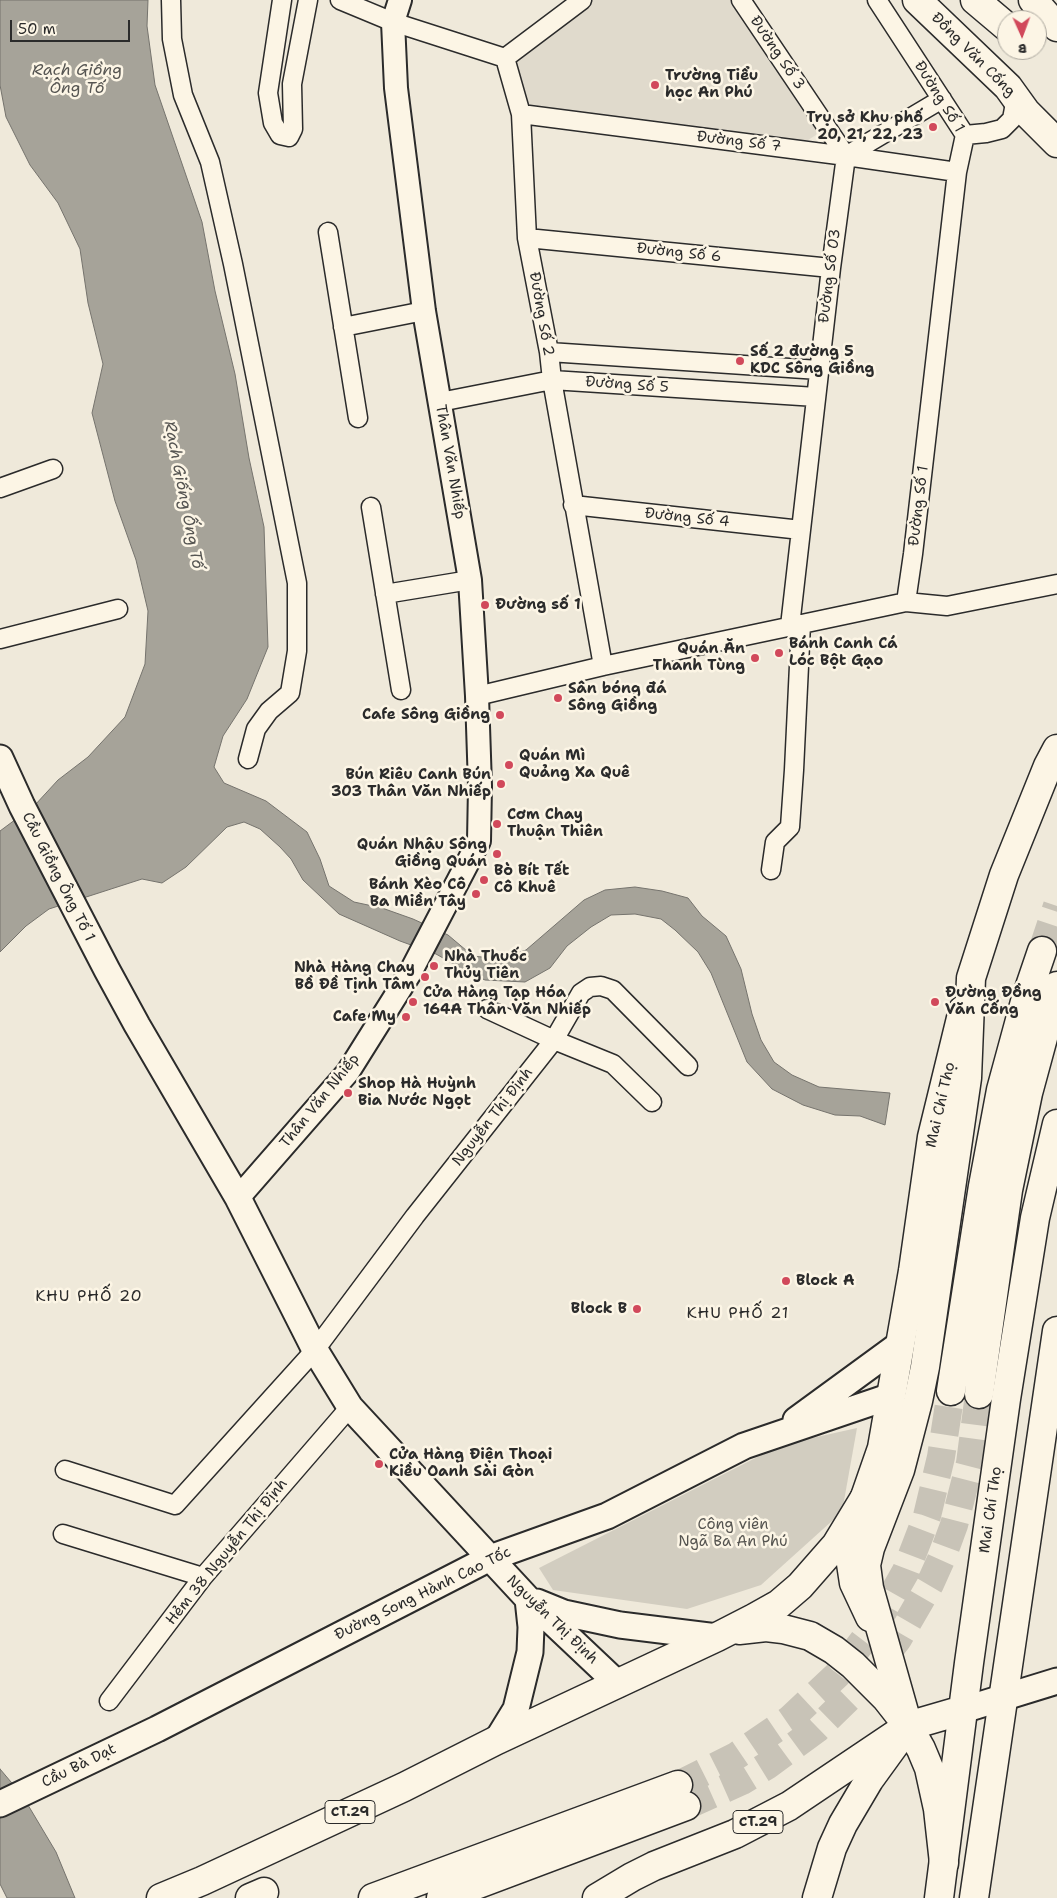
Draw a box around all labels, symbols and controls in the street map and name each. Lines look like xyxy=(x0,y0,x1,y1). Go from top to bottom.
street label: Đồng Văn Cống xyxy=(927,9,1019,101)
scale bar xyxy=(12,10,132,42)
north arrow xyxy=(997,10,1047,60)
street label: Đường Số 3 xyxy=(746,13,808,93)
text: 50 m xyxy=(18,19,56,39)
text: B xyxy=(1018,40,1027,58)
street label: Đường Số 1 xyxy=(910,58,968,136)
water label: Rạch Giồng Ông Tố xyxy=(32,61,122,99)
place label: Trường Tiểu học An Phú xyxy=(665,67,758,102)
marker: Trường Tiểu học An Phú xyxy=(649,79,661,91)
place label: Trụ sở Khu phố 20, 21, 22, 23 xyxy=(806,109,923,144)
marker: Trụ sở Khu phố 20, 21, 22, 23 xyxy=(927,121,939,133)
street label: Đường Số 7 xyxy=(696,128,782,156)
street label: Đường Số 03 xyxy=(815,228,845,324)
street label: Đường Số 6 xyxy=(636,240,722,266)
street label: Đường Số 2 xyxy=(525,271,557,357)
place label: Số 2 đường 5 KDC Sông Giồng xyxy=(750,343,874,378)
marker: Số 2 đường 5 KDC Sông Giồng xyxy=(734,355,746,367)
street label: Đường Số 5 xyxy=(585,373,669,397)
street label: Thân Văn Nhiếp xyxy=(431,403,469,521)
water label: Rạch Giống Ống Tố xyxy=(159,419,207,571)
street label: Đường Số 1 xyxy=(905,465,933,547)
street label: Đường Số 4 xyxy=(644,505,730,531)
place label: Đường số 1 xyxy=(495,596,581,614)
marker: Đường số 1 xyxy=(479,599,491,611)
place label: Bánh Canh Cá Lóc Bột Gạo xyxy=(789,635,898,670)
place label: Quán Ăn Thanh Tùng xyxy=(653,640,745,675)
marker: Bánh Canh Cá Lóc Bột Gạo xyxy=(773,647,785,659)
marker: Quán Ăn Thanh Tùng xyxy=(749,652,761,664)
place label: Sân bóng đá Sông Giồng xyxy=(568,680,666,715)
marker: Sân bóng đá Sông Giồng xyxy=(552,692,564,704)
place label: Cafe Sông Giồng xyxy=(362,706,490,724)
marker: Cafe Sông Giồng xyxy=(494,709,506,721)
place label: Quán Mì Quảng Xa Quê xyxy=(519,747,630,782)
marker: Quán Mì Quảng Xa Quê xyxy=(503,759,515,771)
place label: Bún Riêu Canh Bún 303 Thân Văn Nhiếp xyxy=(331,766,491,801)
marker: Bún Riêu Canh Bún 303 Thân Văn Nhiếp xyxy=(495,778,507,790)
place label: Cơm Chay Thuận Thiên xyxy=(507,806,603,841)
street label: Cầu Giồng Ông Tố 1 xyxy=(18,809,98,945)
marker: Cơm Chay Thuận Thiên xyxy=(491,818,503,830)
place label: Quán Nhậu Sông Giồng Quán xyxy=(357,836,487,871)
marker: Quán Nhậu Sông Giồng Quán xyxy=(491,848,503,860)
place label: Bò Bít Tết Cô Khuê xyxy=(494,862,569,897)
marker: Bò Bít Tết Cô Khuê xyxy=(478,874,490,886)
place label: Bánh Xèo Cô Ba Miền Tây xyxy=(369,876,466,911)
marker: Bánh Xèo Cô Ba Miền Tây xyxy=(470,888,482,900)
place label: Nhà Thuốc Thủy Tiên xyxy=(444,948,527,983)
place label: Nhà Hàng Chay Bồ Đề Tịnh Tâm xyxy=(294,959,415,994)
marker: Nhà Thuốc Thủy Tiên xyxy=(428,960,440,972)
marker: Nhà Hàng Chay Bồ Đề Tịnh Tâm xyxy=(419,971,431,983)
place label: Cửa Hàng Tạp Hóa 164A Thân Văn Nhiếp xyxy=(423,984,591,1019)
place label: Đường Đồng Văn Cống xyxy=(945,984,1042,1019)
marker: Cửa Hàng Tạp Hóa 164A Thân Văn Nhiếp xyxy=(407,996,419,1008)
marker: Đường Đồng Văn Cống xyxy=(929,996,941,1008)
place label: Cafe My xyxy=(333,1008,396,1026)
marker: Cafe My xyxy=(400,1011,412,1023)
street label: Thân Văn Nhiếp xyxy=(276,1050,364,1152)
street label: Mai Chí Thọ xyxy=(922,1060,960,1150)
street label: Nguyễn Thị Định xyxy=(449,1064,537,1170)
place label: Shop Hà Huỳnh Bia Nước Ngọt xyxy=(358,1075,476,1110)
marker: Shop Hà Huỳnh Bia Nước Ngọt xyxy=(342,1087,354,1099)
place label: Block A xyxy=(796,1272,854,1290)
marker: Block A xyxy=(780,1275,792,1287)
district label: KHU PHỐ 20 xyxy=(34,1287,144,1307)
place label: Block B xyxy=(571,1300,627,1318)
marker: Block B xyxy=(631,1303,643,1315)
district label: KHU PHỐ 21 xyxy=(685,1304,791,1324)
place label: Cửa Hàng Điện Thoại Kiều Oanh Sài Gòn xyxy=(389,1446,552,1481)
marker: Cửa Hàng Điện Thoại Kiều Oanh Sài Gòn xyxy=(373,1458,385,1470)
street label: Mai Chí Thọ xyxy=(976,1465,1006,1555)
street label: Hẻm 38 Nguyễn Thị Định xyxy=(162,1475,292,1629)
park label: Công viên Ngã Ba An Phú xyxy=(678,1516,788,1551)
street label: Đường Song Hành Cao Tốc xyxy=(332,1543,514,1645)
street label: Nguyễn Thị Định xyxy=(503,1572,601,1668)
street label: Cầu Bà Dạt xyxy=(39,1740,119,1792)
road number: CT.29 xyxy=(325,1800,375,1824)
road number: CT.29 xyxy=(733,1810,783,1834)

